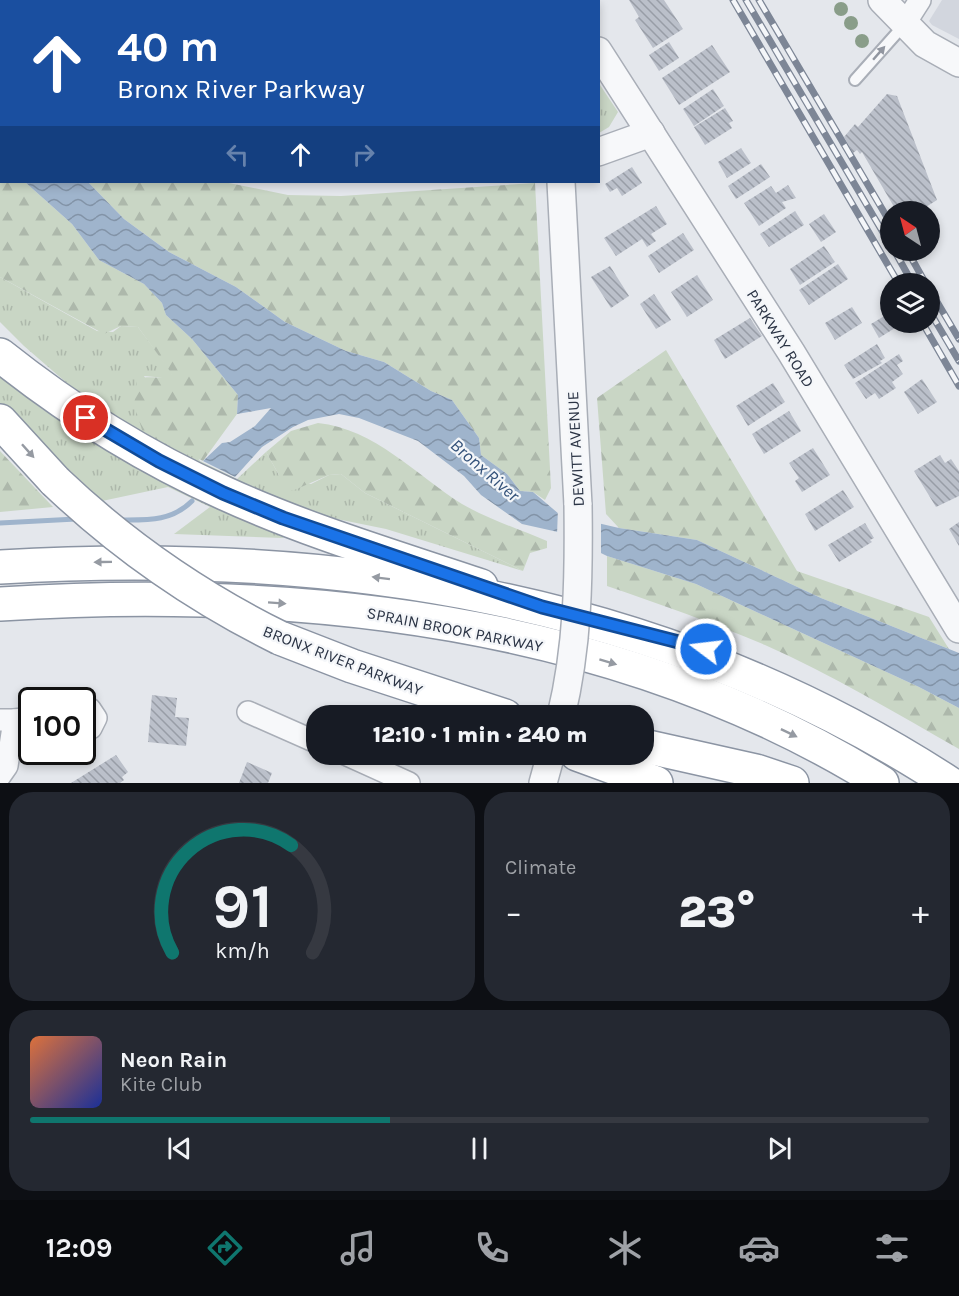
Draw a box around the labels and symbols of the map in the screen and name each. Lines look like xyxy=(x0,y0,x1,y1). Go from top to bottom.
one-way arrow xyxy=(872,46,885,61)
north arrow xyxy=(880,201,940,261)
street label: PARKWAY ROAD xyxy=(743,286,818,391)
street label: DEWITT AVENUE xyxy=(563,391,588,507)
pin xyxy=(60,392,111,443)
water label: Bronx River xyxy=(446,434,525,507)
one-way arrow xyxy=(20,444,34,458)
one-way arrow xyxy=(93,557,112,567)
one-way arrow xyxy=(372,573,391,583)
one-way arrow xyxy=(267,598,286,608)
street label: SPRAIN BROOK PARKWAY xyxy=(365,603,545,656)
position arrow xyxy=(674,617,738,681)
street label: BRONX RIVER PARKWAY xyxy=(260,621,425,700)
one-way arrow xyxy=(599,658,617,667)
speed limit sign: 100 xyxy=(18,687,96,765)
one-way arrow xyxy=(781,728,798,737)

